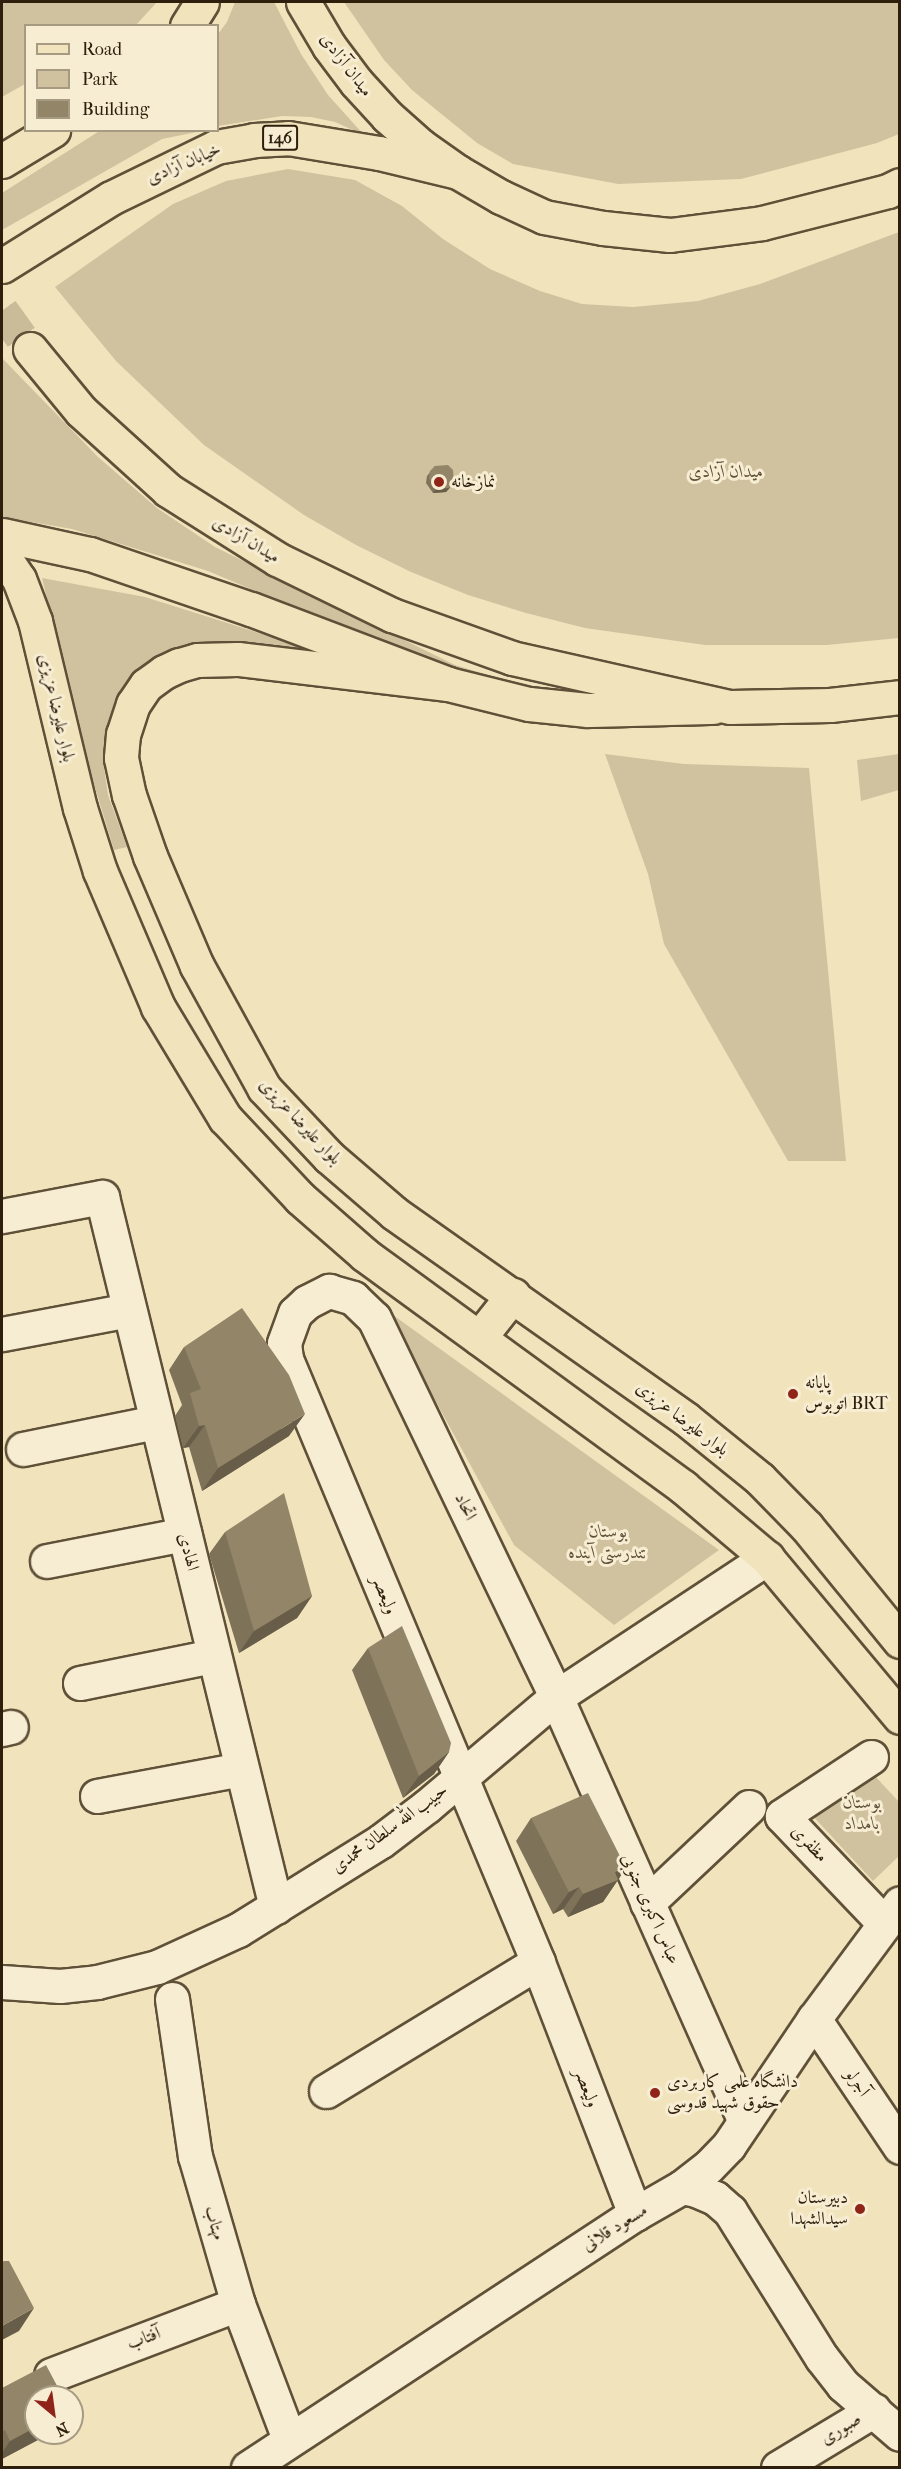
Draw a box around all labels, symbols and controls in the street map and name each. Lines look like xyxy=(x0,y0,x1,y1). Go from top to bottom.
legend xyxy=(24,24,219,132)
street label: میدان آزادی xyxy=(315,29,377,101)
text: Road xyxy=(82,39,122,60)
text: Park xyxy=(82,69,118,90)
text: Building xyxy=(82,99,149,120)
road number: 146 xyxy=(262,125,298,151)
street label: خیابان آزادی xyxy=(143,139,225,189)
park label: میدان آزادی xyxy=(689,461,763,483)
place label: نمازخانه xyxy=(451,471,495,493)
marker: نمازخانه xyxy=(432,475,446,489)
street label: میدان آزادی xyxy=(208,511,284,569)
street label: بلوار علیرضا عزیزی xyxy=(33,652,79,764)
street label: بلوار علیرضا عزیزی xyxy=(254,1074,346,1170)
place label: پایانه اتوبوس BRT xyxy=(805,1373,888,1416)
street label: بلوار علیرضا عزیزی xyxy=(631,1377,733,1461)
marker: پایانه اتوبوس BRT xyxy=(786,1387,800,1401)
street label: اتحاد xyxy=(449,1490,481,1524)
park label: بوستان تندرستی آینده xyxy=(568,1522,648,1564)
street label: الهادی xyxy=(173,1531,203,1573)
street label: ولیعصر xyxy=(366,1572,402,1618)
street label: حبیب الله سلطان محمدی xyxy=(328,1780,452,1878)
park label: بوستان بامداد xyxy=(843,1793,881,1836)
street label: مظفری xyxy=(786,1821,832,1867)
street label: عباس اکبری جنوبی xyxy=(616,1850,684,1968)
street label: ولیعصر xyxy=(569,2065,603,2111)
street label: آجرلو xyxy=(840,2065,874,2101)
place label: دانشگاه علمی کاربردی حقوق شهید قدوسی xyxy=(667,2072,798,2114)
marker: دانشگاه علمی کاربردی حقوق شهید قدوسی xyxy=(648,2086,662,2100)
place label: دبيرستان سیدالشهدا xyxy=(790,2188,848,2230)
street label: مسعود قلانی xyxy=(578,2200,652,2256)
marker: دبيرستان سیدالشهدا xyxy=(853,2202,867,2216)
street label: مهتاب xyxy=(199,2203,229,2243)
street label: آفتاب xyxy=(124,2323,164,2355)
north arrow xyxy=(24,2385,84,2445)
street label: صبوری xyxy=(817,2408,865,2450)
text: N xyxy=(52,2418,72,2441)

